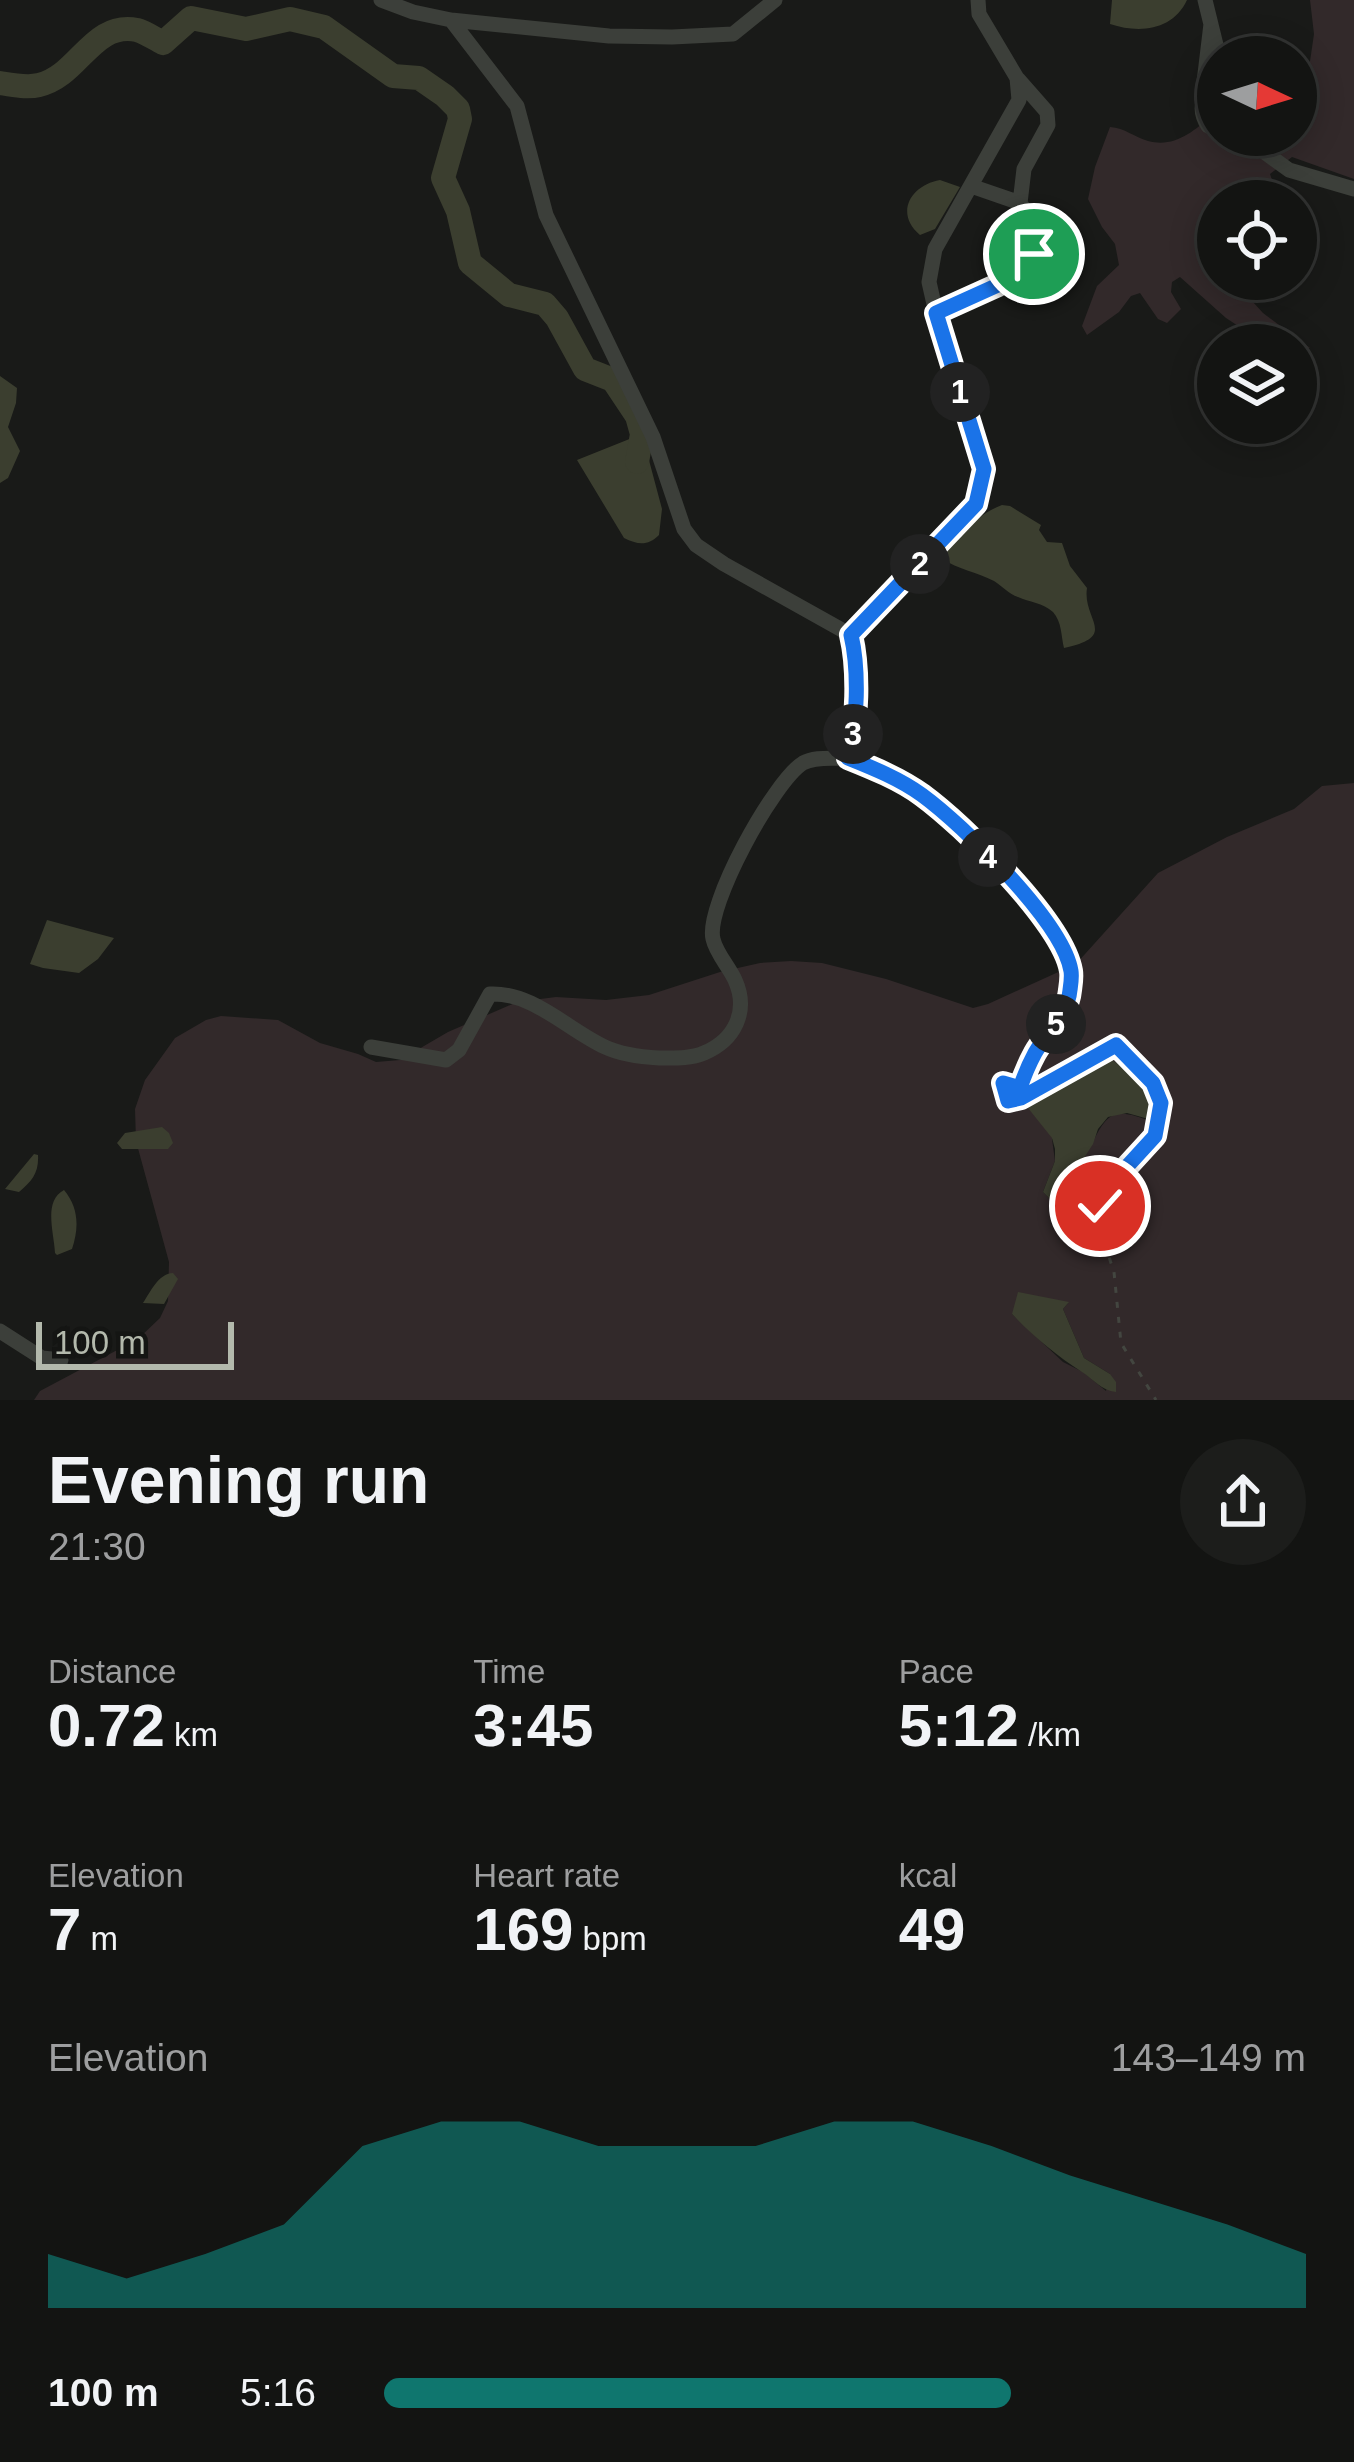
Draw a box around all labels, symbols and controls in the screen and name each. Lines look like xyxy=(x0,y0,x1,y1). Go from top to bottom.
north arrow xyxy=(1197,36,1317,156)
map controls xyxy=(1197,36,1317,444)
button: locate xyxy=(1197,180,1317,300)
pin xyxy=(983,203,1085,305)
icon: arrive xyxy=(1001,221,1067,287)
button: layers xyxy=(1197,324,1317,444)
pin: 1 xyxy=(930,362,990,422)
text: 1 xyxy=(951,373,969,410)
pin: 2 xyxy=(890,534,950,594)
text: 2 xyxy=(911,545,929,582)
pin: 3 xyxy=(823,704,883,764)
text: 3 xyxy=(844,715,862,752)
pin: 4 xyxy=(958,827,1018,887)
text: 4 xyxy=(979,838,997,875)
pin: 5 xyxy=(1026,994,1086,1054)
text: 5 xyxy=(1047,1005,1065,1042)
pin xyxy=(1049,1155,1151,1257)
icon: check xyxy=(1067,1173,1133,1239)
scale bar xyxy=(36,1316,234,1369)
text: 100 m xyxy=(54,1324,146,1361)
button: share xyxy=(1180,1439,1306,1565)
text: Evening run xyxy=(48,1443,429,1517)
text: 21:30 xyxy=(48,1525,146,1568)
text: Distance xyxy=(48,1653,176,1690)
text: Time xyxy=(473,1653,545,1690)
text: Pace xyxy=(899,1653,974,1690)
text: 0.72 xyxy=(48,1692,165,1759)
text: 3:45 xyxy=(473,1692,593,1759)
text: 5:12 xyxy=(899,1692,1019,1759)
text: km xyxy=(165,1716,218,1753)
text: /km xyxy=(1019,1716,1081,1753)
text: Elevation xyxy=(48,1857,184,1894)
text: Heart rate xyxy=(473,1857,620,1894)
text: kcal xyxy=(899,1857,957,1894)
text: 7 xyxy=(48,1896,81,1963)
text: 169 xyxy=(473,1896,573,1963)
text: 49 xyxy=(899,1896,965,1963)
text: m xyxy=(81,1920,118,1957)
text: bpm xyxy=(573,1920,647,1957)
text: Elevation xyxy=(48,2036,208,2079)
text: 143–149 m xyxy=(1111,2036,1306,2079)
text: 100 m xyxy=(48,2371,159,2414)
text: 5:16 xyxy=(240,2371,316,2414)

